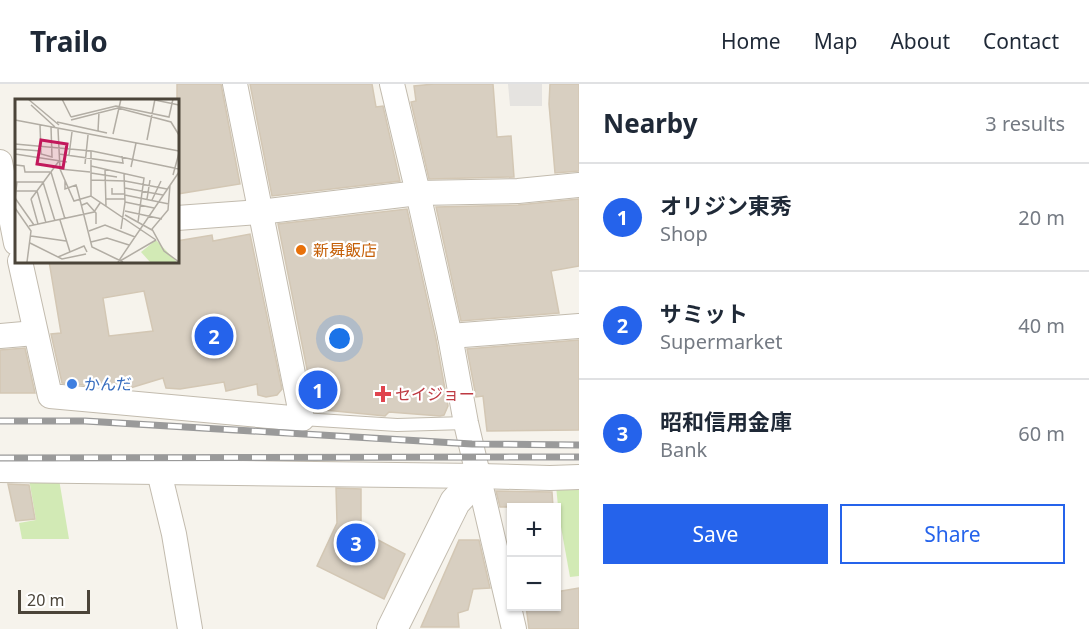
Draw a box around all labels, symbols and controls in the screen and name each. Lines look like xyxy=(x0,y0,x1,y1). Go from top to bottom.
text: Trailo xyxy=(30,22,108,60)
text: Home xyxy=(721,27,781,55)
text: Map xyxy=(814,27,857,55)
text: About xyxy=(890,27,950,55)
text: Contact xyxy=(983,27,1059,55)
inset map xyxy=(15,99,178,262)
text: Nearby xyxy=(603,105,698,141)
text: 3 results xyxy=(985,110,1065,137)
text: オリジン東秀 xyxy=(660,190,792,220)
text: 1 xyxy=(617,204,628,231)
text: 20 m xyxy=(1018,204,1065,231)
text: Shop xyxy=(660,220,708,247)
place label: 新曻飯店 xyxy=(313,239,377,261)
marker: 新曻飯店 xyxy=(294,243,308,257)
text: サミット xyxy=(660,298,748,328)
text: 2 xyxy=(617,312,628,339)
text: 40 m xyxy=(1018,312,1065,339)
pin: 2 xyxy=(194,314,234,358)
your location xyxy=(325,324,354,353)
text: Supermarket xyxy=(660,328,783,355)
pin: 1 xyxy=(298,368,338,412)
place label: かんだ xyxy=(84,373,132,395)
marker: かんだ xyxy=(65,377,79,391)
place label: セイジョー xyxy=(395,383,475,405)
marker: セイジョー xyxy=(376,387,390,401)
text: 昭和信用金庫 xyxy=(660,406,792,436)
text: 3 xyxy=(617,420,628,447)
text: 60 m xyxy=(1018,420,1065,447)
text: Bank xyxy=(660,436,707,463)
map controls xyxy=(507,503,561,611)
button: + xyxy=(507,503,561,557)
button: Save xyxy=(603,504,828,564)
button: Share xyxy=(840,504,1065,564)
pin: 3 xyxy=(336,520,376,566)
button: − xyxy=(507,557,561,611)
scale bar xyxy=(18,587,90,614)
text: 20 m xyxy=(27,589,64,611)

